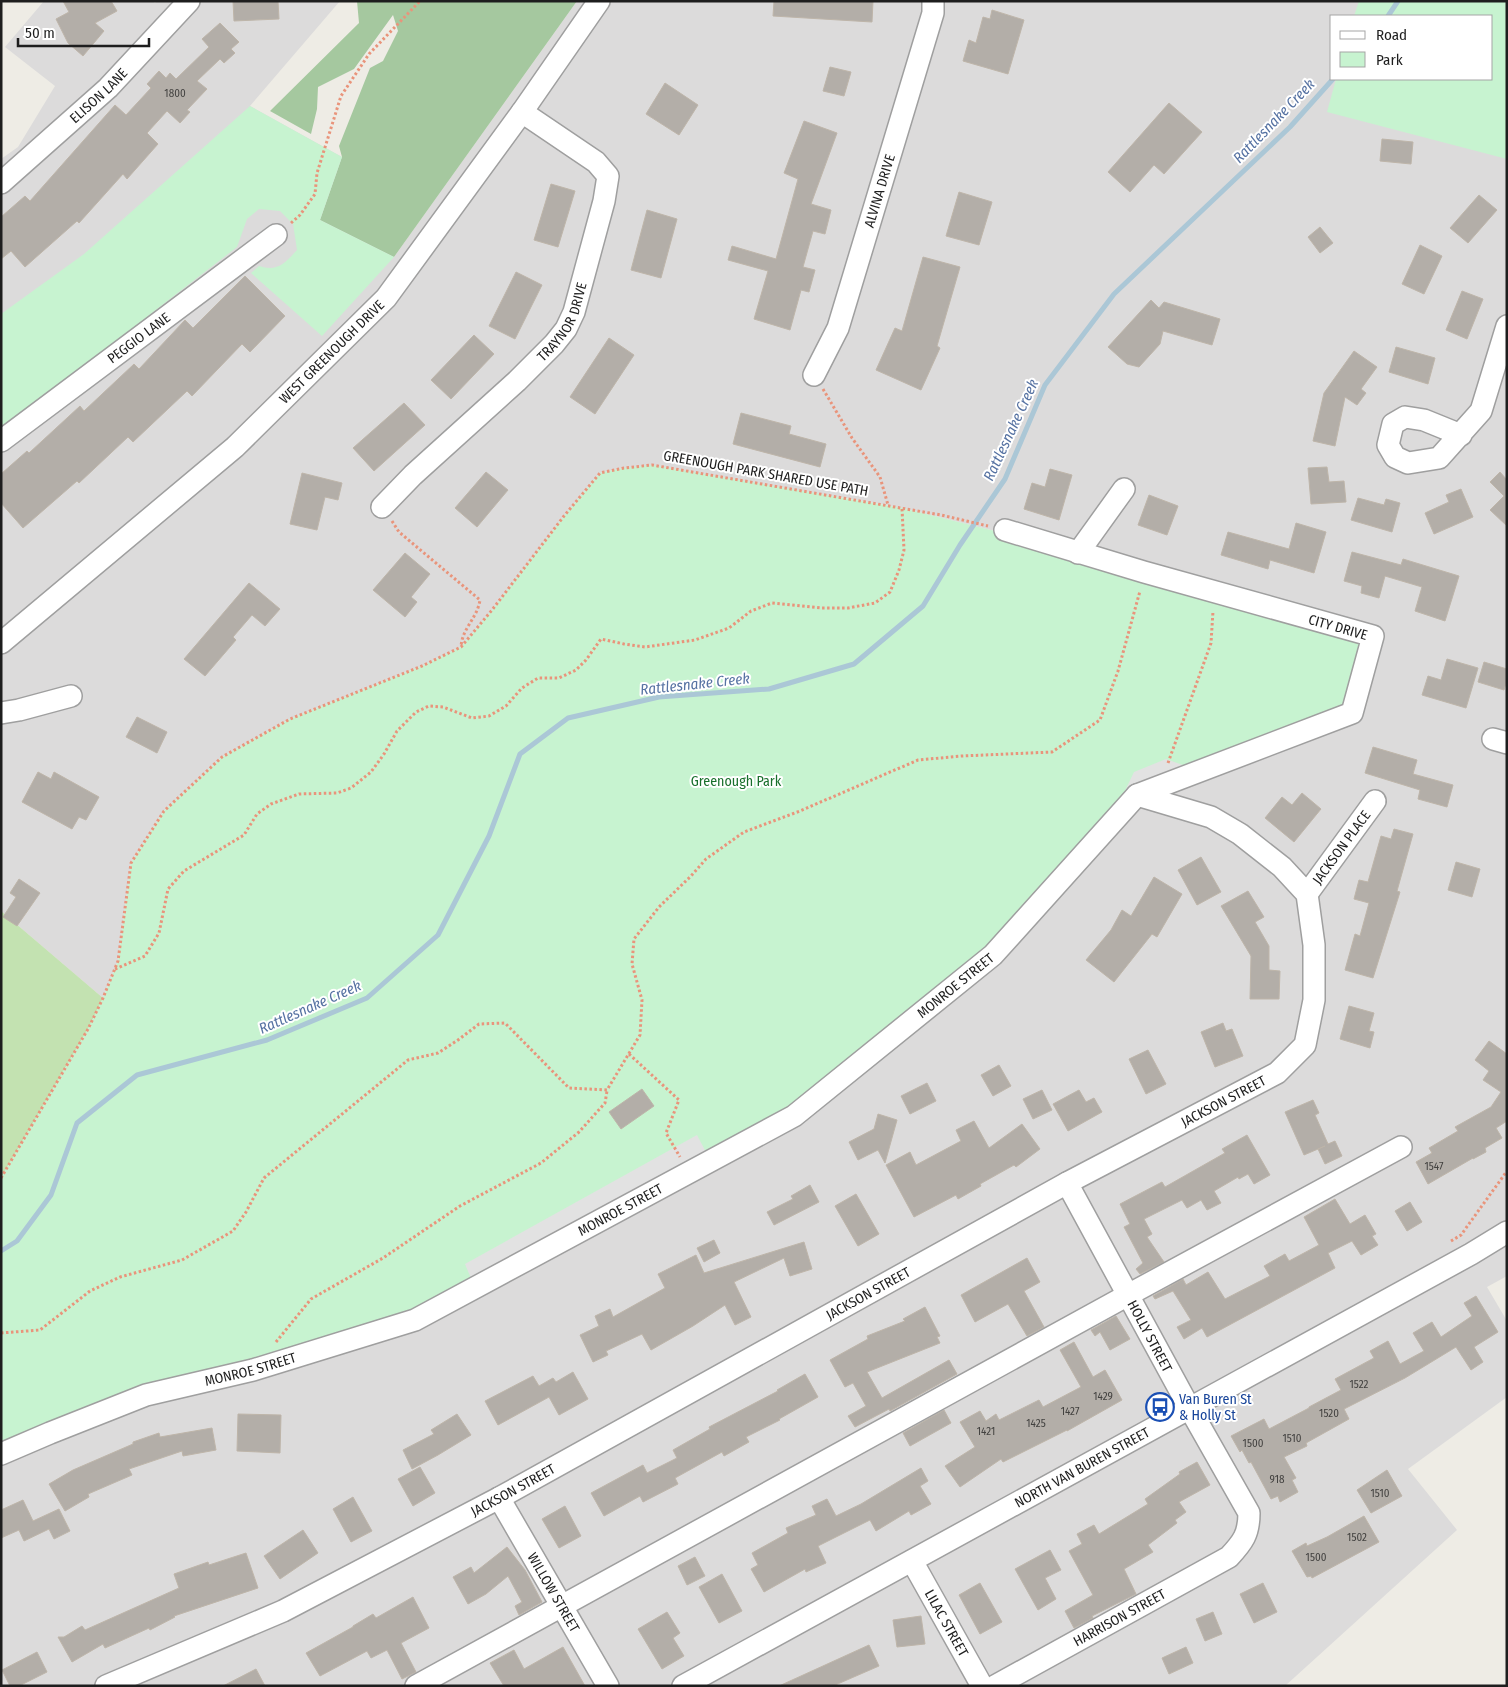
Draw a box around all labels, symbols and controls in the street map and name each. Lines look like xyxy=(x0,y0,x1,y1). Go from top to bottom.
scale bar xyxy=(18,15,149,47)
legend xyxy=(1330,15,1493,80)
text: 50 m xyxy=(25,24,55,42)
text: Road xyxy=(1376,26,1407,44)
text: Park xyxy=(1376,51,1403,69)
street label: ELISON LANE xyxy=(66,64,131,127)
water label: Rattlesnake Creek xyxy=(1229,75,1319,167)
house number: 1800 xyxy=(164,87,186,100)
street label: ALVINA DRIVE xyxy=(861,152,899,230)
street label: TRAYNOR DRIVE xyxy=(534,280,591,365)
street label: WEST GREENOUGH DRIVE xyxy=(276,296,388,407)
street label: PEGGIO LANE xyxy=(104,309,174,367)
water label: Rattlesnake Creek xyxy=(980,376,1043,484)
street label: GREENOUGH PARK SHARED USE PATH xyxy=(662,447,870,500)
street label: CITY DRIVE xyxy=(1306,611,1370,644)
water label: Rattlesnake Creek xyxy=(639,669,751,699)
park label: Greenough Park xyxy=(691,773,782,790)
street label: JACKSON PLACE xyxy=(1309,807,1375,888)
street label: MONROE STREET xyxy=(914,949,998,1022)
water label: Rattlesnake Creek xyxy=(256,976,364,1038)
street label: JACKSON STREET xyxy=(1178,1072,1269,1131)
house number: 1547 xyxy=(1425,1160,1444,1173)
street label: MONROE STREET xyxy=(575,1180,666,1240)
street label: JACKSON STREET xyxy=(823,1263,914,1324)
street label: HOLLY STREET xyxy=(1123,1297,1176,1376)
street label: MONROE STREET xyxy=(203,1349,299,1390)
house number: 1522 xyxy=(1350,1378,1369,1391)
house number: 1429 xyxy=(1093,1390,1113,1403)
place label: Van Buren St & Holly St xyxy=(1179,1391,1252,1424)
bus stop icon: Van Buren St & Holly St xyxy=(1145,1392,1175,1422)
house number: 1427 xyxy=(1061,1405,1080,1418)
house number: 1520 xyxy=(1319,1407,1339,1420)
house number: 1425 xyxy=(1026,1417,1046,1430)
street label: NORTH VAN BUREN STREET xyxy=(1012,1424,1153,1512)
house number: 1421 xyxy=(977,1425,995,1438)
house number: 1510 xyxy=(1283,1432,1302,1445)
house number: 1500 xyxy=(1243,1437,1264,1450)
street label: JACKSON STREET xyxy=(468,1460,559,1520)
house number: 918 xyxy=(1270,1473,1285,1486)
house number: 1510 xyxy=(1371,1487,1390,1500)
house number: 1502 xyxy=(1347,1531,1367,1544)
street label: WILLOW STREET xyxy=(524,1550,583,1636)
house number: 1500 xyxy=(1306,1551,1327,1564)
street label: HARRISON STREET xyxy=(1070,1585,1169,1650)
street label: LILAC STREET xyxy=(921,1587,972,1660)

